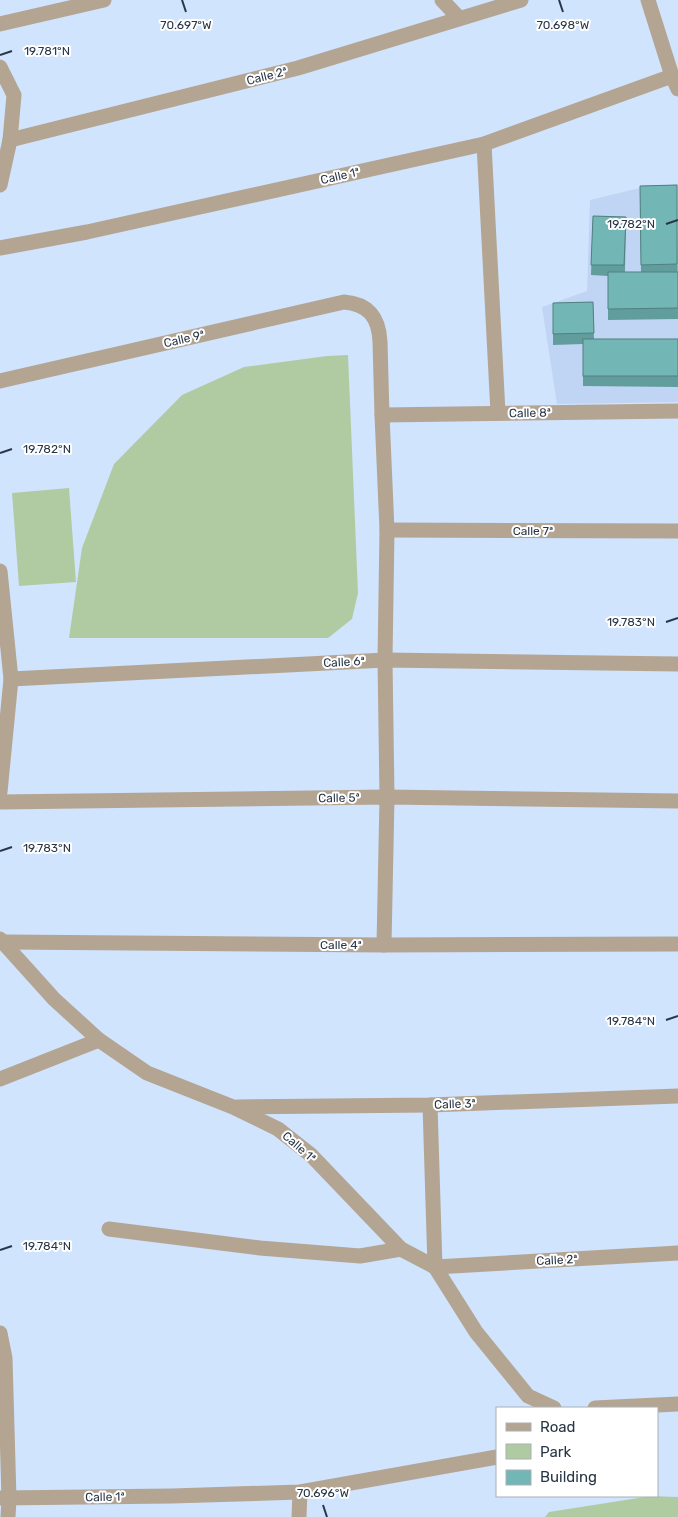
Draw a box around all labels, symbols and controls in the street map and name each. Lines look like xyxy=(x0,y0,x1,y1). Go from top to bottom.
text: 70.697°W xyxy=(160,18,212,32)
text: 70.698°W xyxy=(537,18,590,32)
text: 19.781°N xyxy=(24,44,70,58)
street label: Calle 2ª xyxy=(245,64,289,88)
street label: Calle 1ª xyxy=(319,165,361,187)
text: 19.782°N xyxy=(607,217,655,231)
street label: Calle 9ª xyxy=(162,328,206,350)
street label: Calle 8ª xyxy=(509,406,551,420)
text: 19.782°N xyxy=(23,442,71,456)
street label: Calle 7ª xyxy=(513,524,553,538)
text: 19.783°N xyxy=(607,615,655,629)
street label: Calle 6ª xyxy=(323,654,365,670)
street label: Calle 5ª xyxy=(318,791,360,805)
text: 19.783°N xyxy=(23,841,71,855)
street label: Calle 4ª xyxy=(320,938,362,952)
text: 19.784°N xyxy=(607,1014,655,1028)
street label: Calle 3ª xyxy=(434,1096,476,1112)
street label: Calle 1ª xyxy=(279,1129,319,1165)
text: 19.784°N xyxy=(23,1239,71,1253)
street label: Calle 2ª xyxy=(536,1252,578,1268)
legend xyxy=(496,1407,658,1497)
text: Road xyxy=(540,1418,576,1436)
text: Park xyxy=(540,1443,571,1461)
text: Building xyxy=(540,1468,597,1486)
text: 70.696°W xyxy=(297,1486,349,1500)
street label: Calle 1ª xyxy=(85,1490,125,1504)

